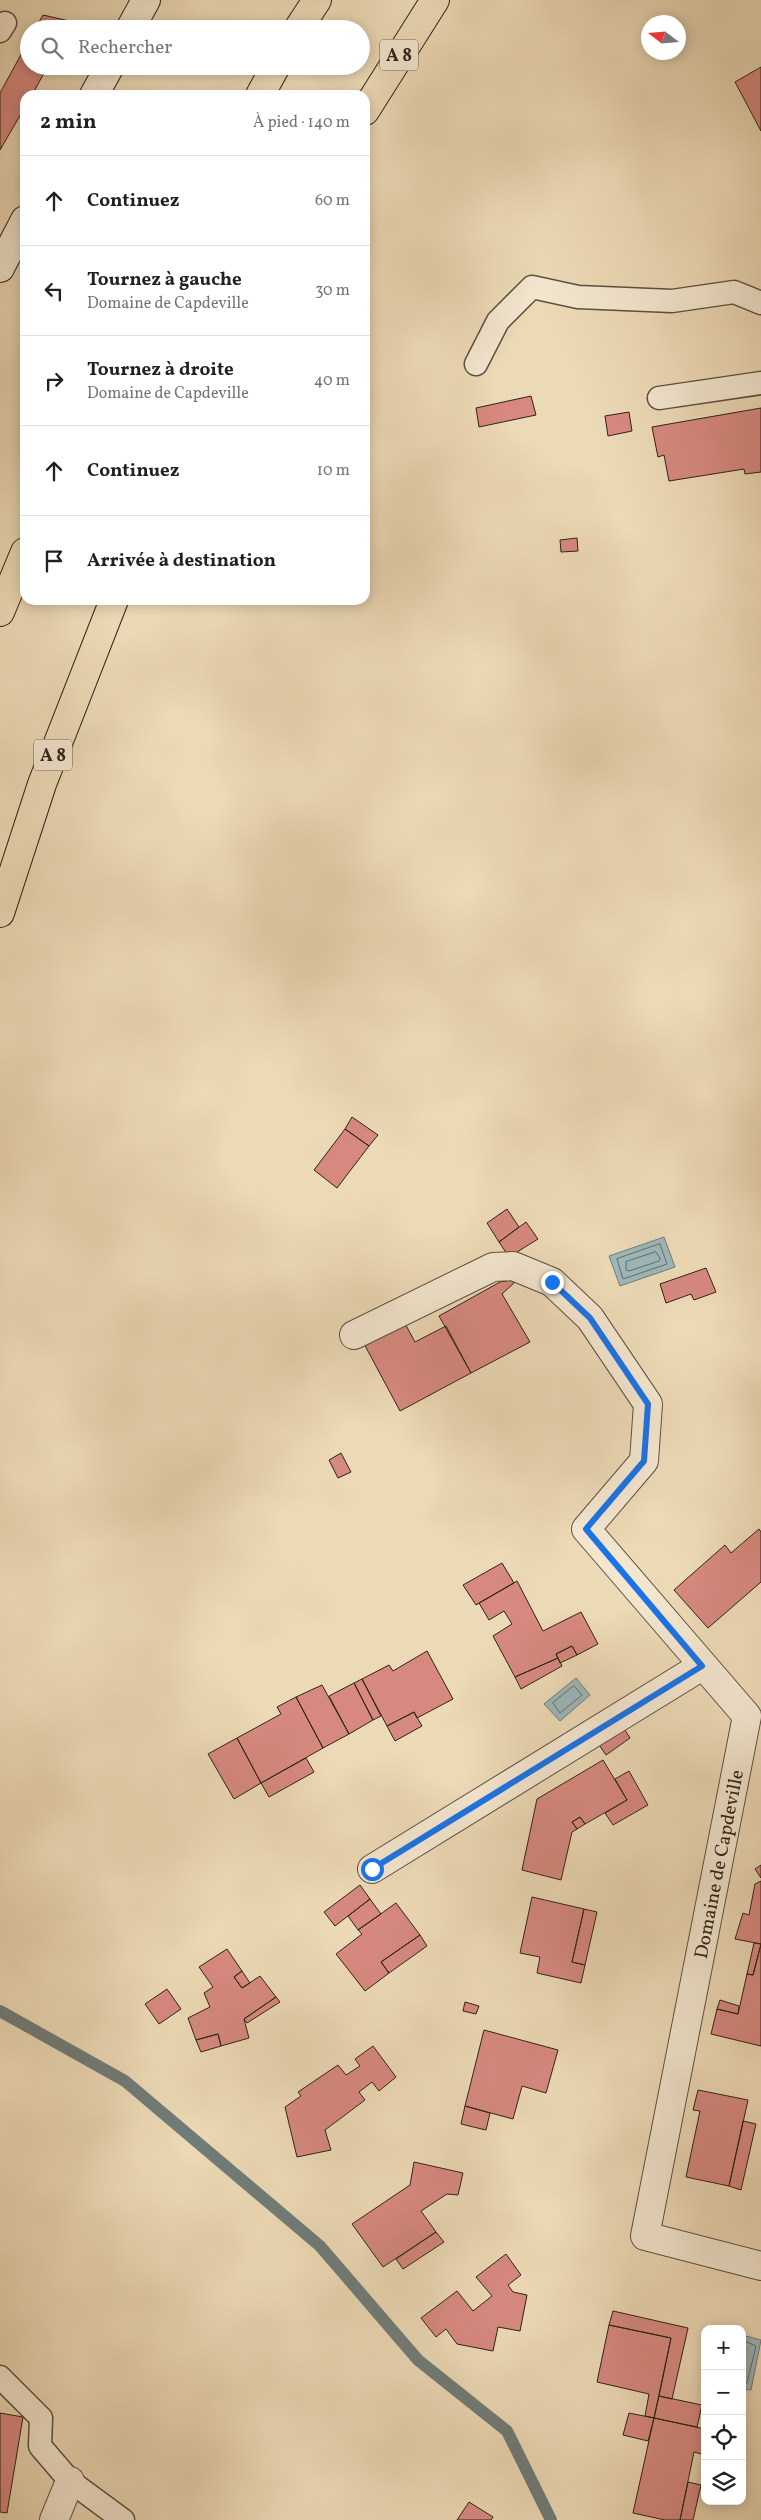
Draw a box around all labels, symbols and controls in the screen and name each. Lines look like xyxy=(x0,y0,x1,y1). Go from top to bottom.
north arrow xyxy=(641,15,686,60)
search box xyxy=(20,20,370,75)
icon: search xyxy=(38,34,66,62)
text: Rechercher xyxy=(78,35,172,61)
road number: A 8 xyxy=(380,40,418,70)
text: 2 min xyxy=(40,108,97,137)
text: À pied · 140 m xyxy=(253,112,350,134)
icon: ahead xyxy=(40,187,68,215)
text: Continuez xyxy=(87,188,179,214)
text: 60 m xyxy=(315,190,350,212)
text: Tournez à gauche xyxy=(87,267,242,293)
icon: left xyxy=(40,277,68,305)
text: 30 m xyxy=(315,280,350,302)
text: Domaine de Capdeville xyxy=(87,293,249,315)
text: Tournez à droite xyxy=(87,357,234,383)
icon: right xyxy=(40,367,68,395)
text: 40 m xyxy=(314,370,350,392)
text: Domaine de Capdeville xyxy=(87,383,249,405)
icon: ahead xyxy=(40,457,68,485)
text: Continuez xyxy=(87,458,179,484)
text: 10 m xyxy=(317,460,350,482)
icon: arrive xyxy=(40,547,68,575)
text: Arrivée à destination xyxy=(87,548,276,574)
road number: A 8 xyxy=(34,740,72,770)
route end xyxy=(541,1271,564,1294)
street label: Domaine de Capdeville xyxy=(689,1768,751,1961)
route start xyxy=(361,1858,384,1881)
map controls xyxy=(701,2325,746,2505)
button: + xyxy=(701,2325,746,2370)
button: − xyxy=(701,2370,746,2415)
button: locate xyxy=(701,2415,746,2460)
button: layers xyxy=(701,2460,746,2505)

